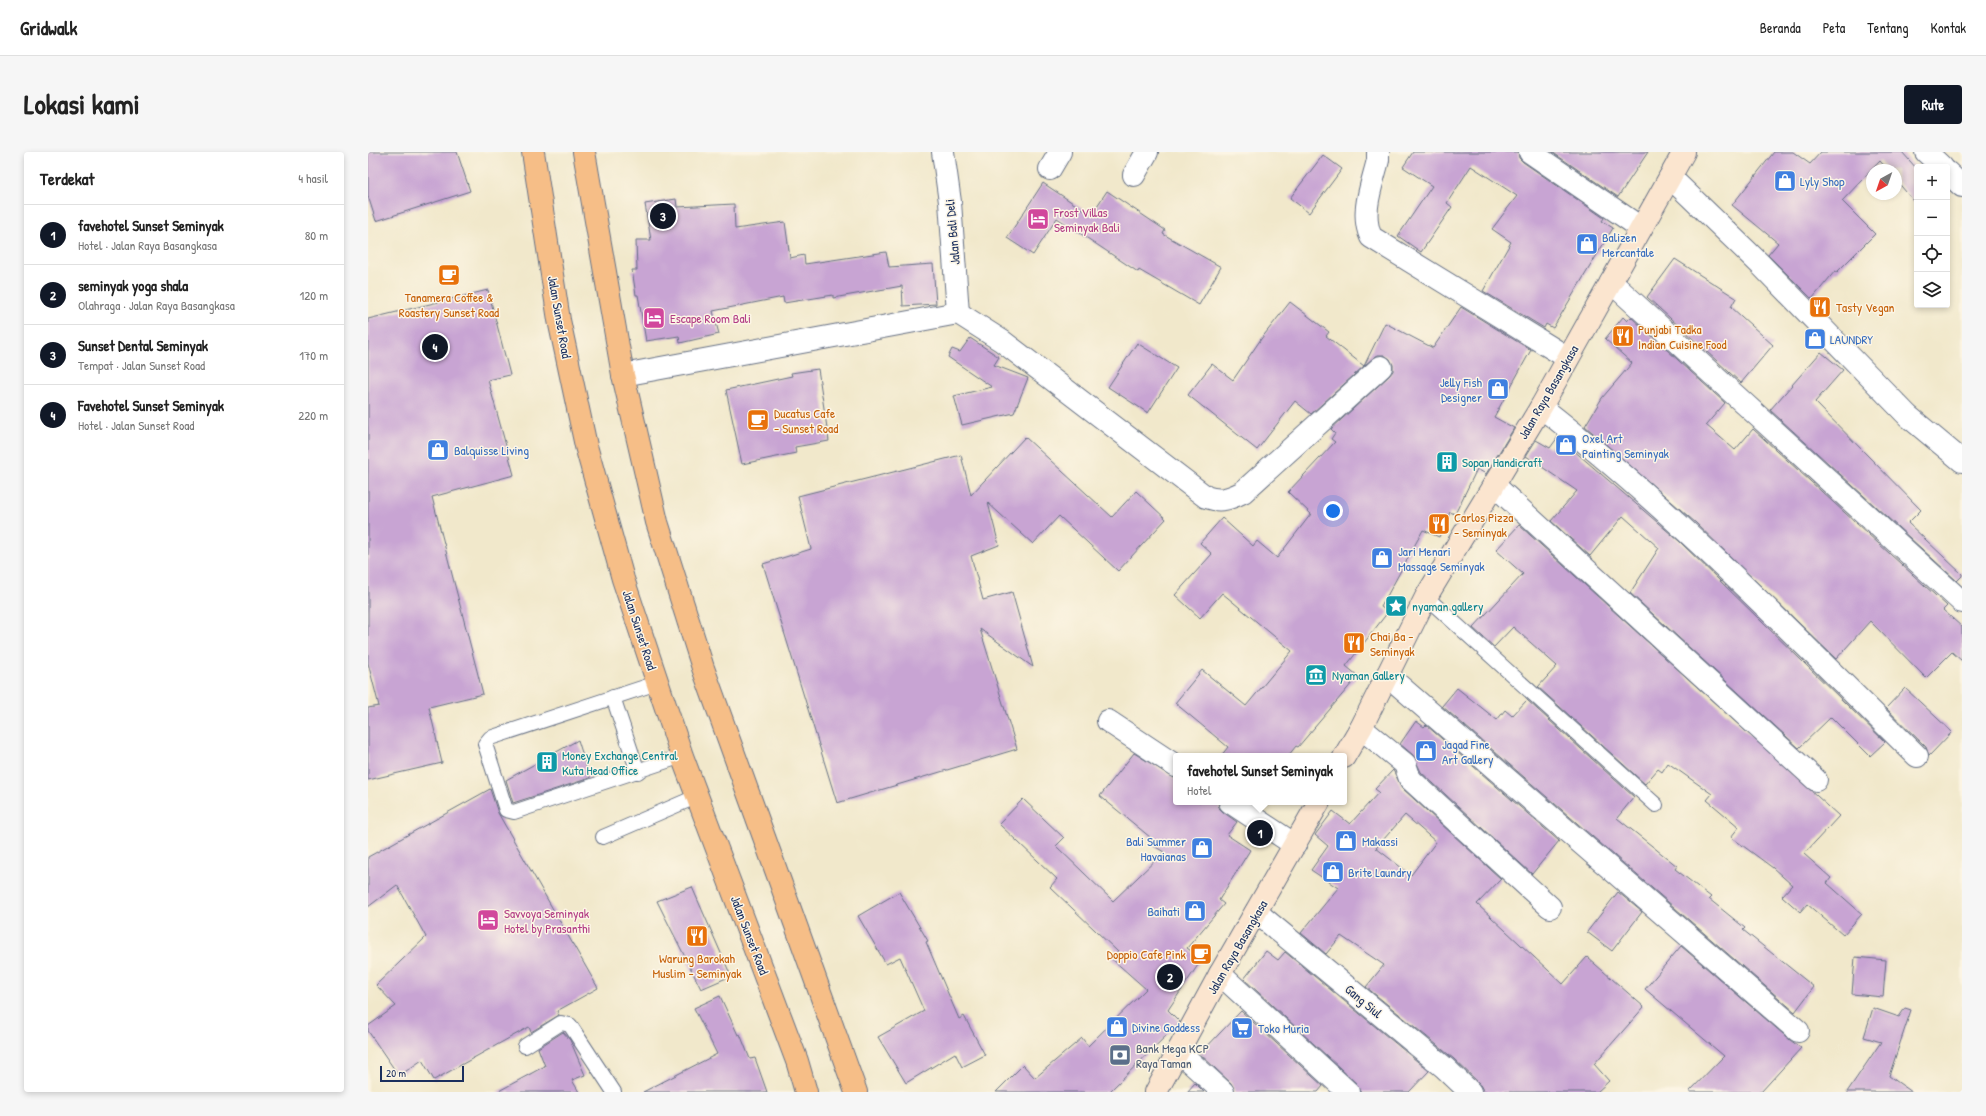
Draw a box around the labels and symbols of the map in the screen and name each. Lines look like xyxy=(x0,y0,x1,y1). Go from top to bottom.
north arrow xyxy=(1866,164,1902,200)
shop icon: Lyly Shop xyxy=(1772,168,1798,194)
place label: Lyly Shop xyxy=(1800,172,1845,190)
street label: Jalan Bali Deli xyxy=(940,198,964,266)
pin: 3 xyxy=(650,201,676,231)
place label: Frost Villas Seminyak Bali xyxy=(1053,203,1120,236)
hotel icon: Frost Villas Seminyak Bali xyxy=(1025,206,1051,232)
place label: Balizen Mercantale xyxy=(1602,228,1654,261)
shop icon: Balizen Mercantale xyxy=(1574,231,1600,257)
cafe icon: Tanamera Coffee & Roastery Sunset Road xyxy=(436,262,462,288)
street label: Jalan Sunset Road xyxy=(544,274,576,360)
place label: Tanamera Coffee & Roastery Sunset Road xyxy=(399,288,499,321)
restaurant icon: Tasty Vegan xyxy=(1807,294,1833,320)
place label: Tasty Vegan xyxy=(1836,298,1895,316)
hotel icon: Escape Room Bali xyxy=(641,305,667,331)
place label: Escape Room Bali xyxy=(670,309,751,327)
place label: Punjabi Tadka Indian Cuisine Food xyxy=(1638,320,1727,353)
restaurant icon: Punjabi Tadka Indian Cuisine Food xyxy=(1610,323,1636,349)
shop icon: LAUNDRY xyxy=(1802,326,1828,352)
place label: LAUNDRY xyxy=(1830,330,1873,348)
pin: 4 xyxy=(422,332,448,362)
street label: Jalan Raya Basangkasa xyxy=(1514,342,1582,442)
place label: Jelly Fish Designer xyxy=(1440,373,1483,406)
shop icon: Jelly Fish Designer xyxy=(1485,376,1511,402)
place label: Ducatus Cafe - Sunset Road xyxy=(774,404,838,437)
cafe icon: Ducatus Cafe - Sunset Road xyxy=(745,407,771,433)
place label: Oxel Art Painting Seminyak xyxy=(1582,429,1670,462)
shop icon: Oxel Art Painting Seminyak xyxy=(1553,432,1579,458)
shop icon: Balquisse Living xyxy=(425,437,451,463)
place label: Balquisse Living xyxy=(454,441,529,459)
building icon: Sopan Handicraft xyxy=(1434,449,1460,475)
place label: Sopan Handicraft xyxy=(1462,453,1543,471)
your location xyxy=(1323,501,1343,521)
place label: Carlos Pizza - Seminyak xyxy=(1454,508,1513,541)
restaurant icon: Carlos Pizza - Seminyak xyxy=(1426,511,1452,537)
place label: Jari Menari Massage Seminyak xyxy=(1398,542,1485,575)
shop icon: Jari Menari Massage Seminyak xyxy=(1369,545,1395,571)
street label: Jalan Sunset Road xyxy=(619,588,661,672)
place icon: nyaman gallery xyxy=(1383,593,1409,619)
place label: nyaman gallery xyxy=(1412,597,1484,615)
place label: Chai Ba - Seminyak xyxy=(1370,627,1415,660)
restaurant icon: Chai Ba - Seminyak xyxy=(1341,630,1367,656)
museum icon: Nyaman Gallery xyxy=(1303,662,1329,688)
place label: Nyaman Gallery xyxy=(1332,666,1405,684)
place label: Jagad Fine Art Gallery xyxy=(1442,735,1494,768)
shop icon: Jagad Fine Art Gallery xyxy=(1413,738,1439,764)
place label: Money Exchange Central Kuta Head Office xyxy=(562,746,678,779)
building icon: Money Exchange Central Kuta Head Office xyxy=(534,749,560,775)
pin: 1 xyxy=(1247,818,1273,848)
shop icon: Makassi xyxy=(1333,828,1359,854)
place label: Bali Summer Havaianas xyxy=(1126,832,1186,865)
place label: Makassi xyxy=(1362,832,1398,850)
shop icon: Bali Summer Havaianas xyxy=(1189,835,1215,861)
shop icon: Brite Laundry xyxy=(1320,859,1346,885)
place label: Brite Laundry xyxy=(1348,863,1412,881)
street label: Jalan Sunset Road xyxy=(727,893,773,977)
street label: Jalan Raya Basangkasa xyxy=(1203,897,1271,997)
shop icon: Baihati xyxy=(1182,898,1208,924)
place label: Baihati xyxy=(1147,902,1180,920)
place label: Savvoya Seminyak Hotel by Prasanthi xyxy=(504,904,590,937)
hotel icon: Savvoya Seminyak Hotel by Prasanthi xyxy=(475,907,501,933)
restaurant icon: Warung Barokah Muslim - Seminyak xyxy=(684,923,710,949)
cafe icon: Doppio Cafe Pink xyxy=(1188,941,1214,967)
place label: Doppio Cafe Pink xyxy=(1107,945,1187,963)
place label: Warung Barokah Muslim - Seminyak xyxy=(652,949,742,982)
pin: 2 xyxy=(1157,962,1183,992)
street label: Gang Siul xyxy=(1342,980,1387,1022)
shop icon: Divine Goddess xyxy=(1104,1014,1130,1040)
supermarket icon: Toko Muria xyxy=(1229,1015,1255,1041)
place label: Divine Goddess xyxy=(1132,1018,1200,1036)
place label: Toko Muria xyxy=(1258,1019,1309,1037)
place label: Bank Mega KCP Raya Taman xyxy=(1136,1039,1209,1072)
bank icon: Bank Mega KCP Raya Taman xyxy=(1107,1042,1133,1068)
scale bar xyxy=(380,1064,464,1083)

